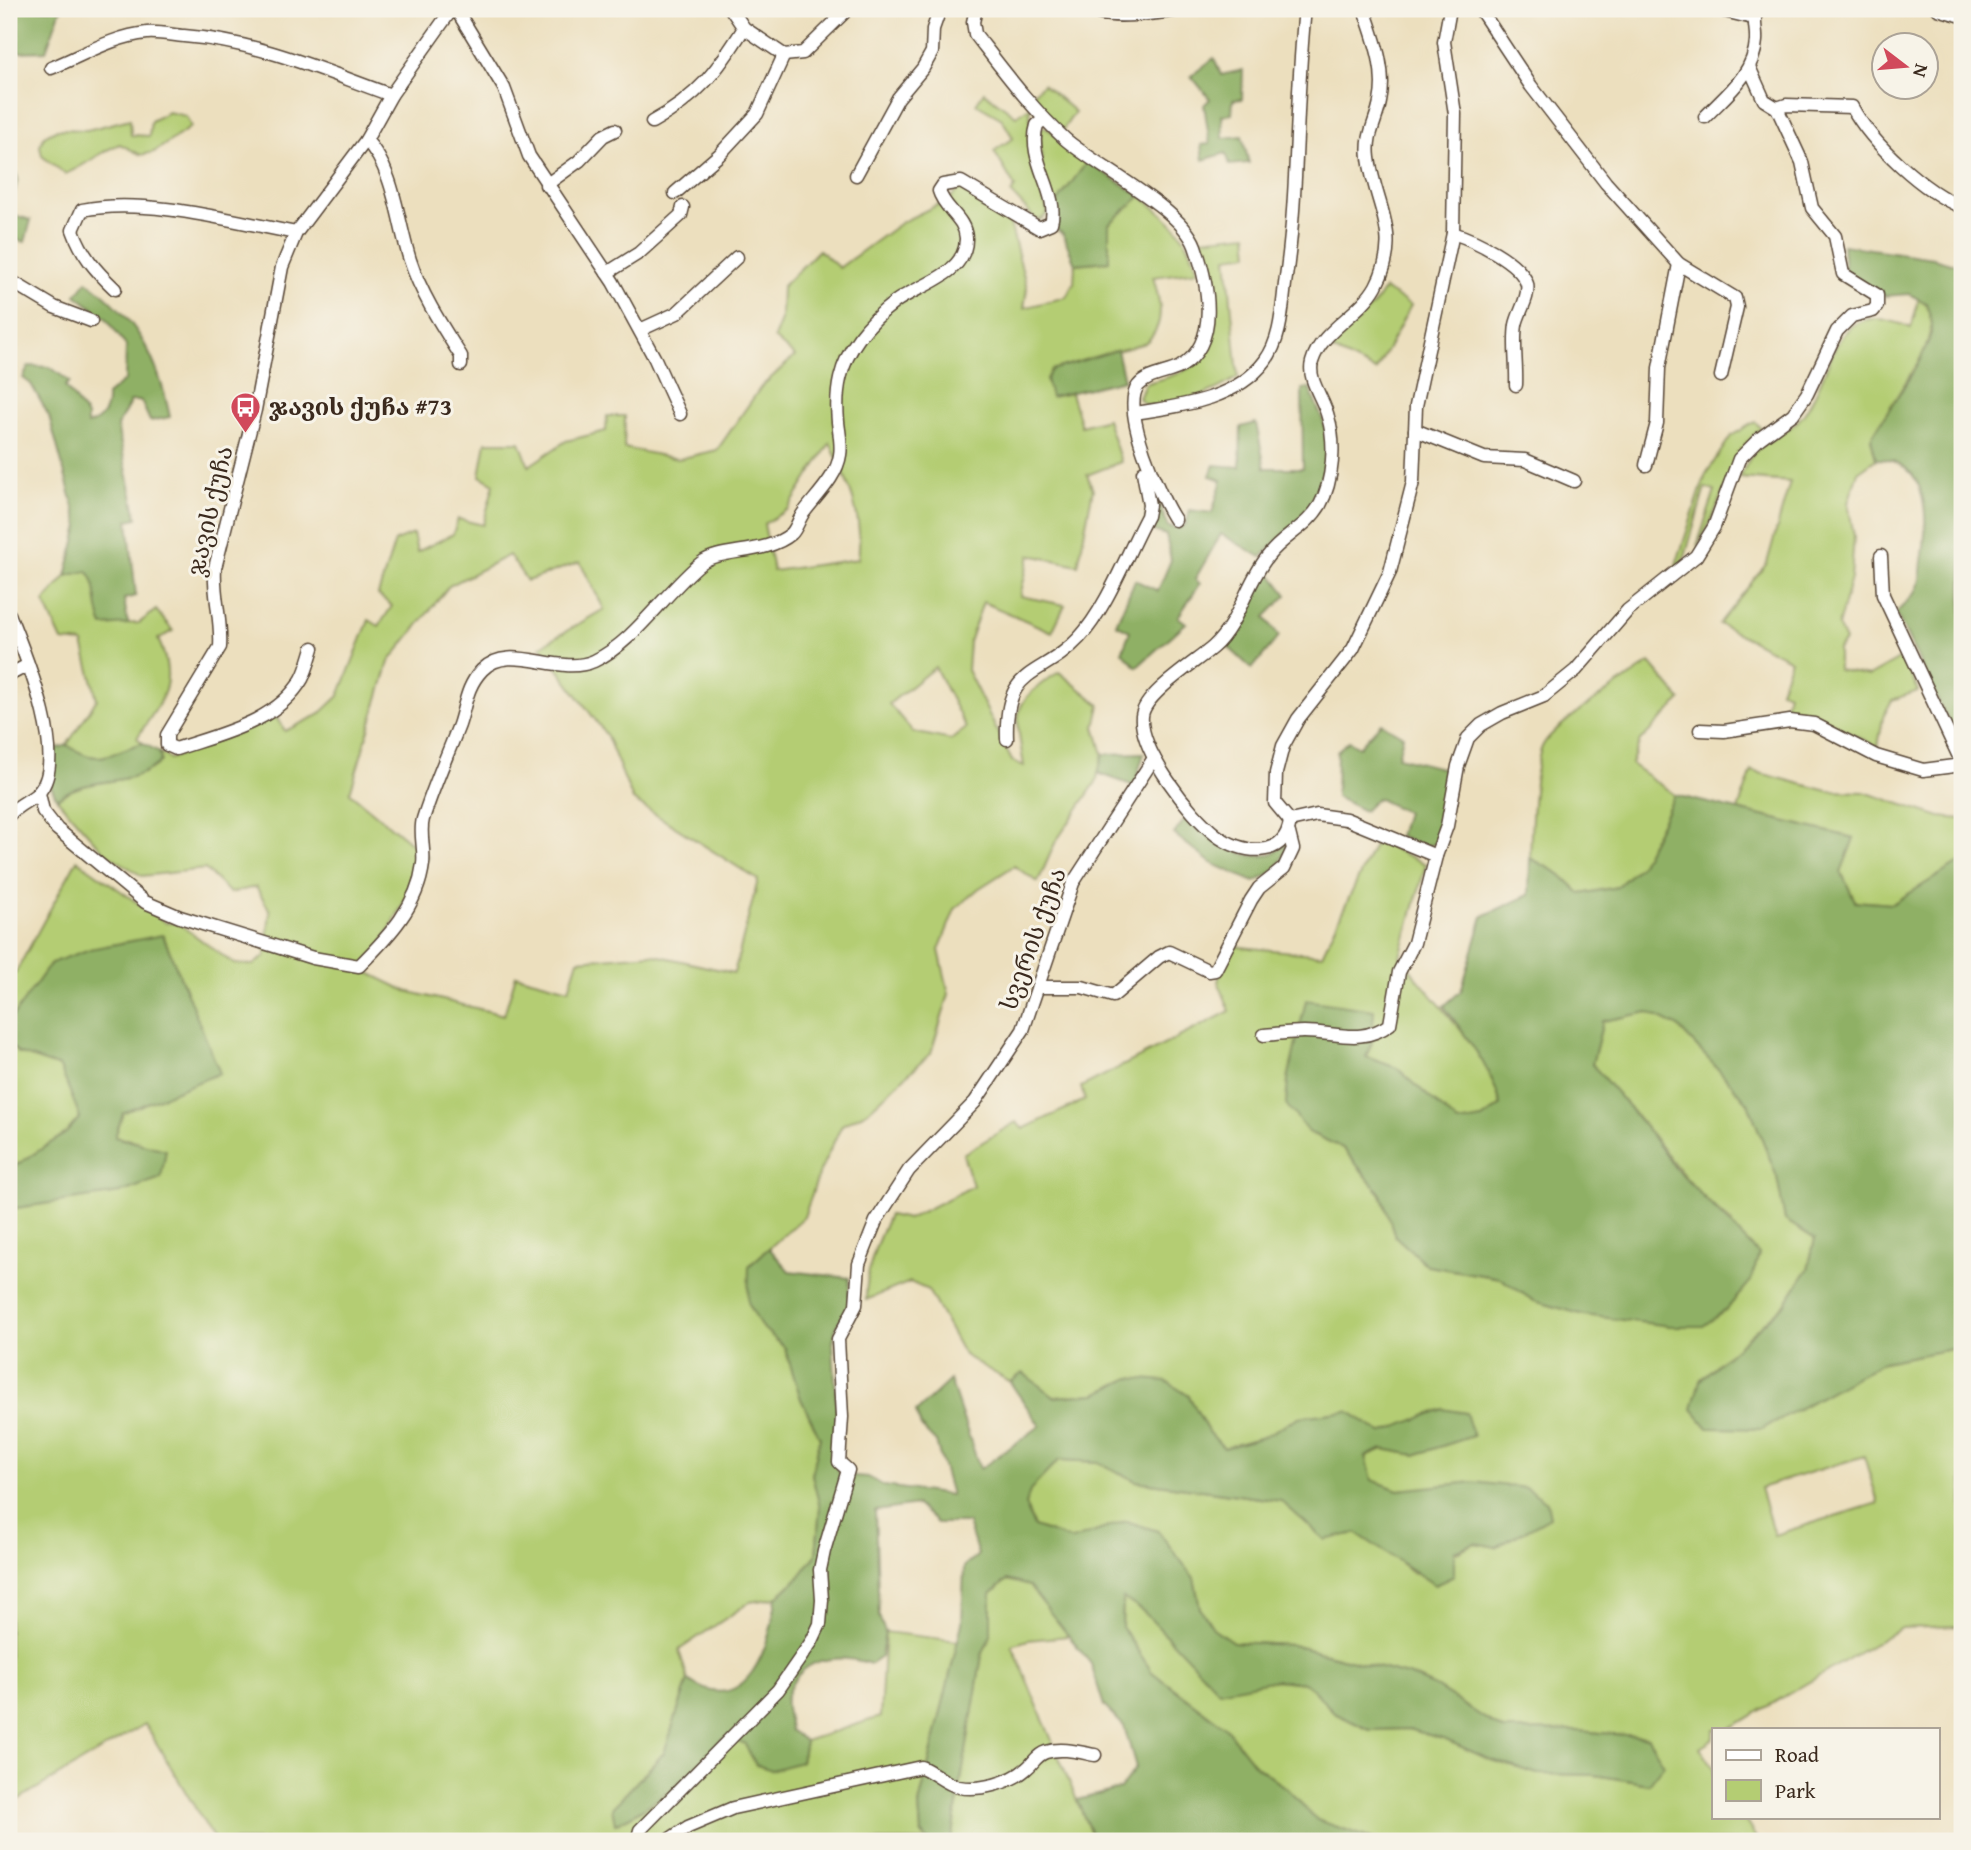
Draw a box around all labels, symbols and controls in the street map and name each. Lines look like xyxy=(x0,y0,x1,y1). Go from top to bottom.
north arrow xyxy=(1870,32,1940,102)
text: N xyxy=(1906,61,1937,81)
place label: ჯავის ქუჩა #73 xyxy=(269,389,452,424)
bus stop icon: ჯავის ქუჩა #73 xyxy=(229,390,263,434)
street label: ჯავის ქუჩა xyxy=(178,442,241,579)
street label: სვერის ქუჩა xyxy=(990,863,1075,1015)
legend xyxy=(1712,1728,1940,1818)
text: Road xyxy=(1775,1739,1820,1770)
text: Park xyxy=(1775,1775,1816,1806)

